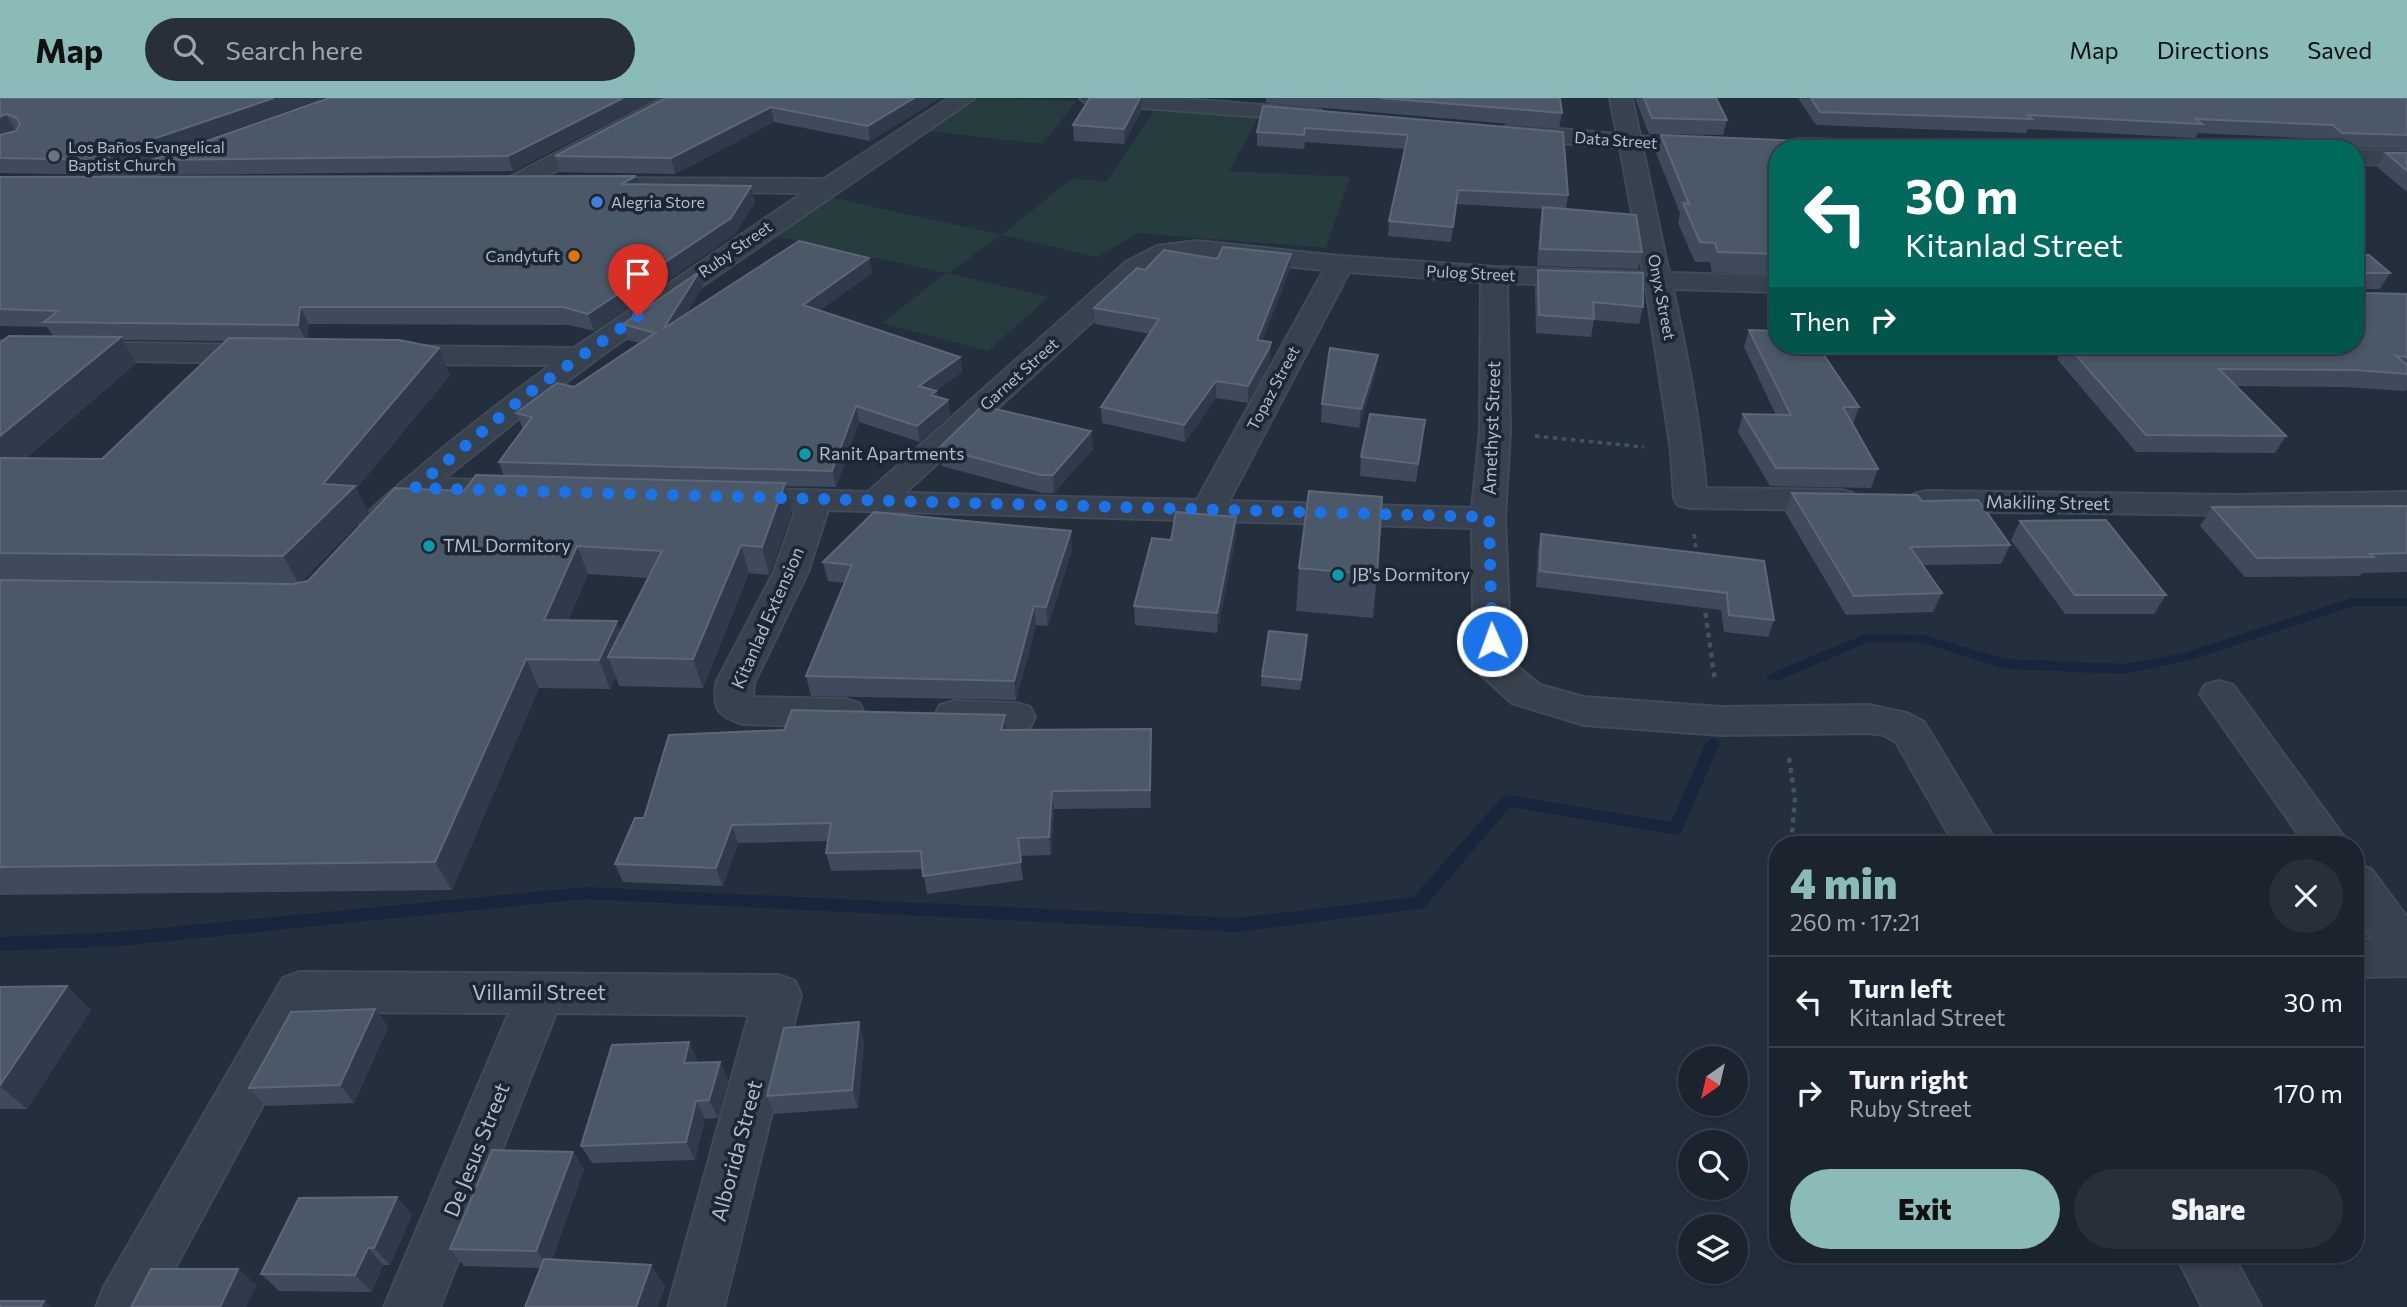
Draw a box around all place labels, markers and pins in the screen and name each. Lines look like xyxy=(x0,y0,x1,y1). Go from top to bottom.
place label: Los Baños Evangelical Baptist Church xyxy=(68,137,225,174)
marker: Los Baños Evangelical Baptist Church xyxy=(46,148,62,164)
place label: Alegria Store xyxy=(611,192,705,211)
marker: Alegria Store xyxy=(589,194,605,210)
pin xyxy=(608,244,668,316)
place label: Candytuft xyxy=(486,246,560,265)
marker: Candytuft xyxy=(566,248,582,264)
place label: Ranit Apartments xyxy=(819,442,964,464)
marker: Ranit Apartments xyxy=(797,446,813,462)
place label: TML Dormitory xyxy=(443,534,571,556)
marker: TML Dormitory xyxy=(421,538,437,554)
place label: JB's Dormitory xyxy=(1352,563,1470,585)
marker: JB's Dormitory xyxy=(1330,567,1346,583)

